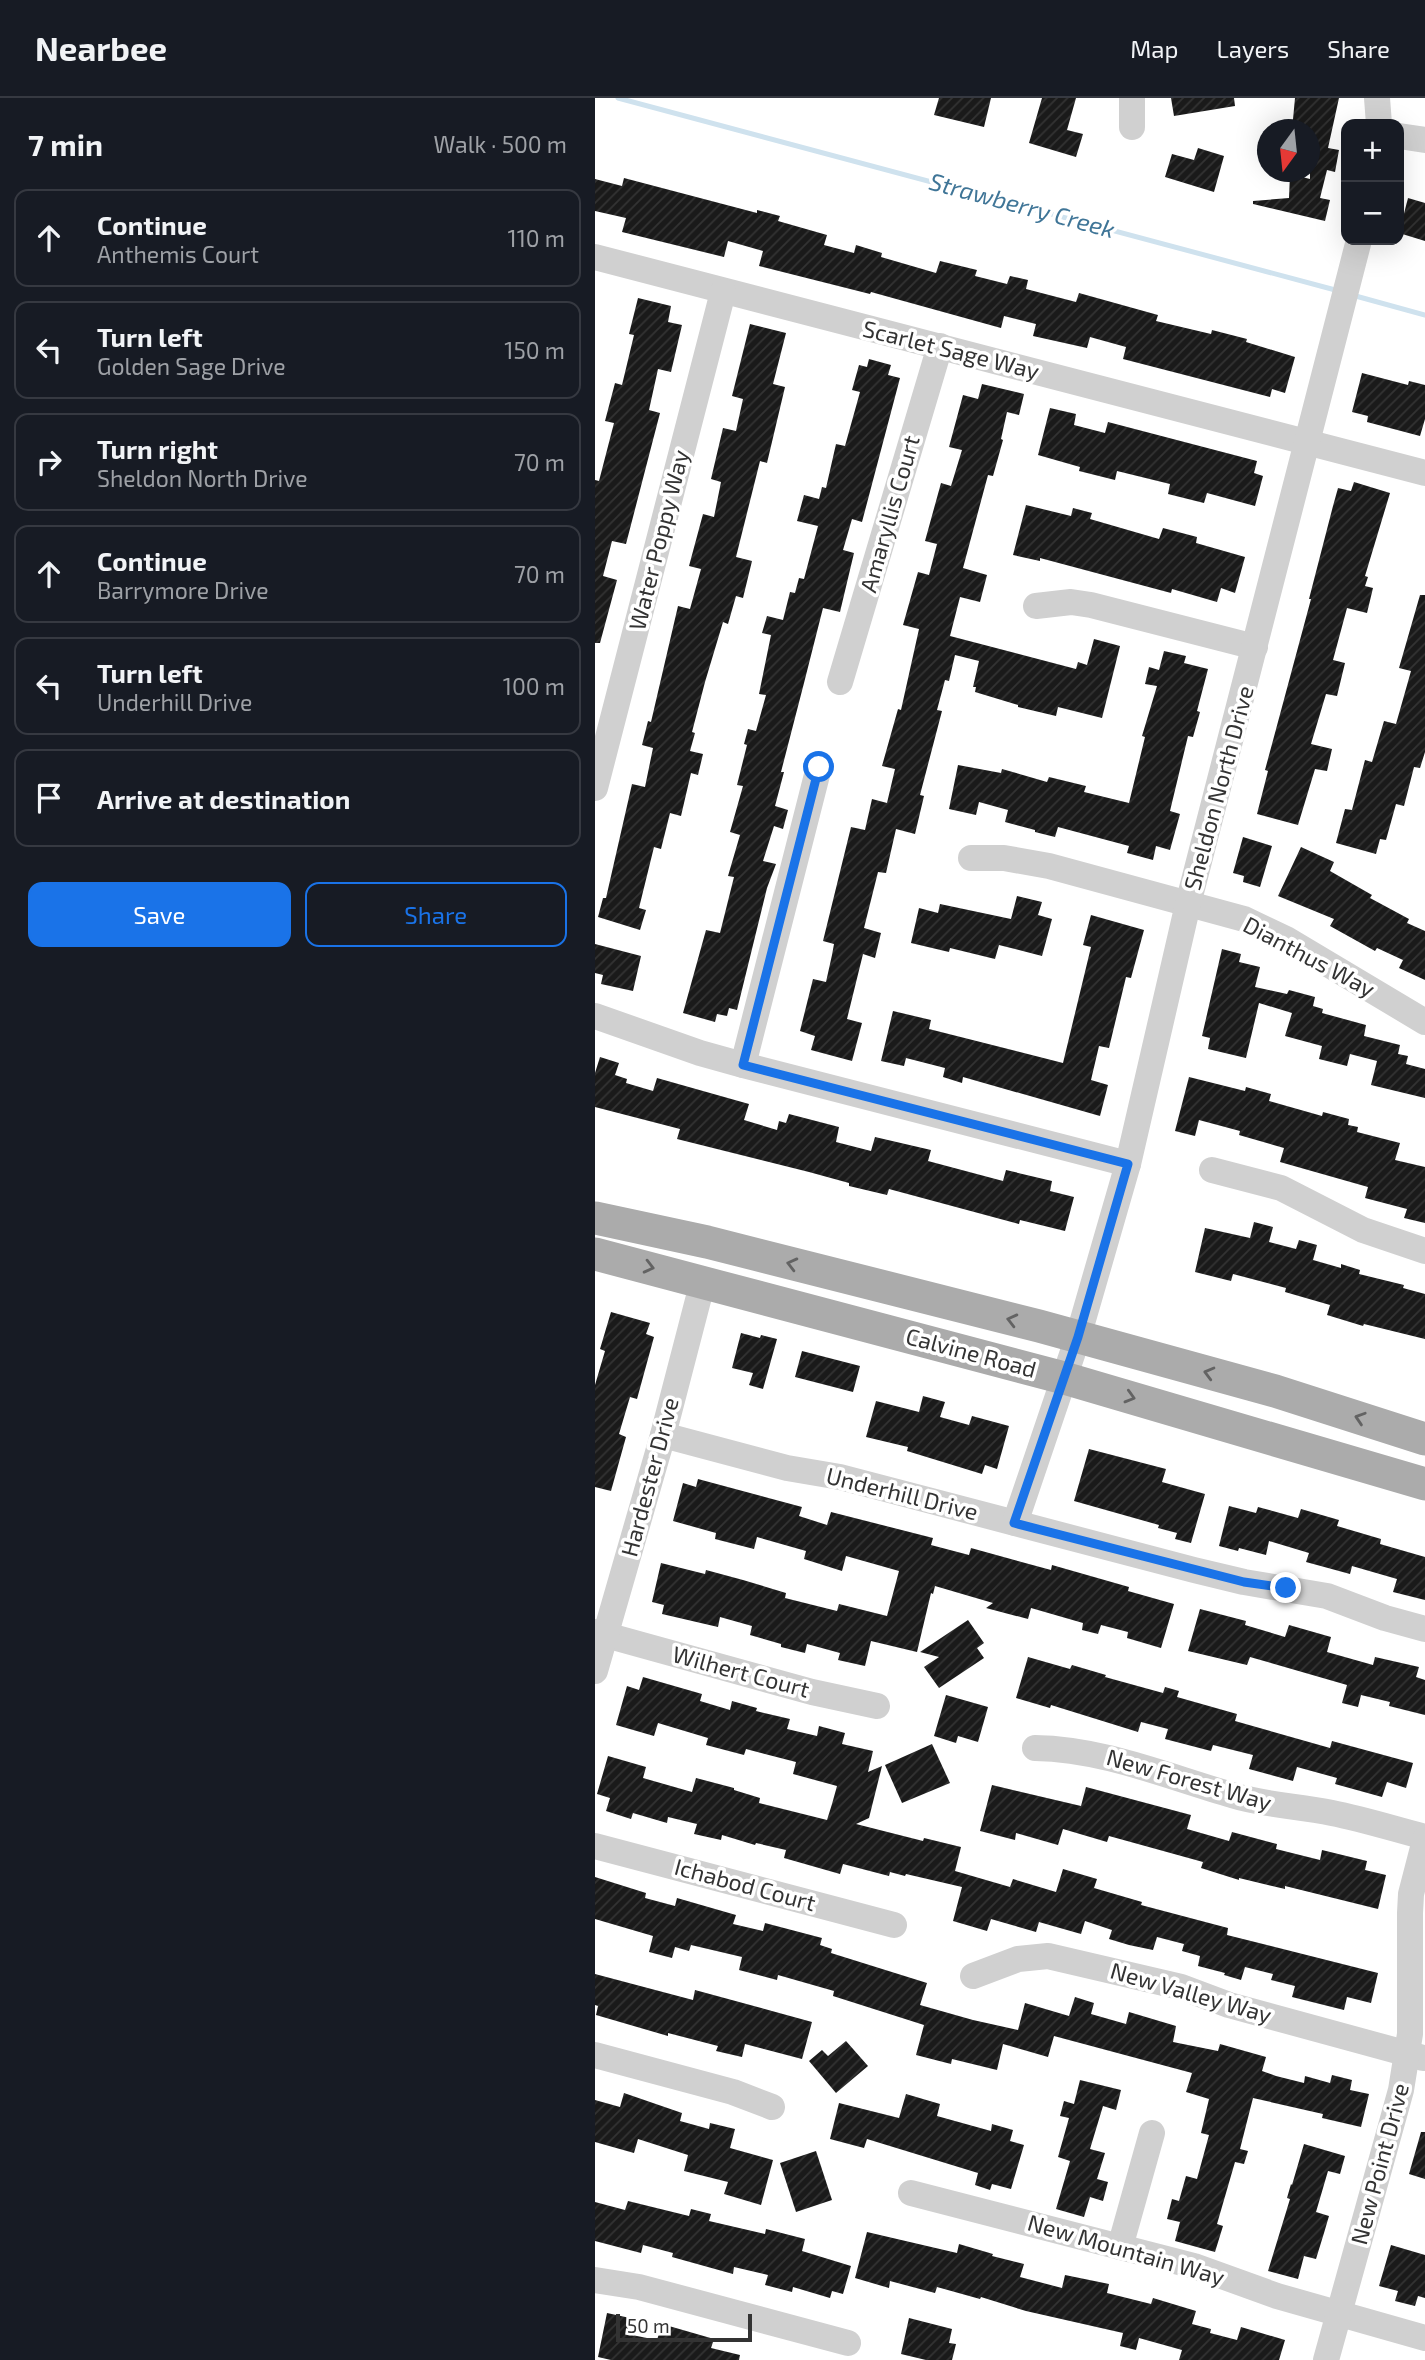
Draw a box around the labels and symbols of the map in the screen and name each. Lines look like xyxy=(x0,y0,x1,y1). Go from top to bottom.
north arrow xyxy=(1257,119,1320,182)
water label: Strawberry Creek xyxy=(926,166,1118,243)
street label: Scarlet Sage Way xyxy=(860,314,1042,384)
street label: Amaryllis Court xyxy=(853,432,925,595)
street label: Water Poppy Way xyxy=(622,447,694,633)
street label: Sheldon North Drive xyxy=(1177,682,1259,893)
route start xyxy=(803,751,834,782)
street label: Dianthus Way xyxy=(1239,910,1380,1003)
one-way arrow xyxy=(786,1258,798,1272)
one-way arrow xyxy=(643,1259,655,1274)
one-way arrow xyxy=(1006,1314,1018,1328)
street label: Calvine Road xyxy=(903,1321,1039,1383)
one-way arrow xyxy=(1203,1366,1215,1381)
one-way arrow xyxy=(1123,1389,1135,1404)
street label: Hardester Drive xyxy=(614,1394,684,1559)
one-way arrow xyxy=(1354,1411,1366,1426)
street label: Underhill Drive xyxy=(823,1461,981,1525)
route end xyxy=(1270,1572,1301,1603)
street label: Wilhert Court xyxy=(670,1639,813,1703)
street label: New Forest Way xyxy=(1104,1742,1275,1816)
street label: Ichabod Court xyxy=(672,1852,819,1916)
street label: New Valley Way xyxy=(1107,1956,1275,2028)
street label: New Point Drive xyxy=(1344,2080,1414,2248)
street label: New Mountain Way xyxy=(1025,2208,1228,2291)
scale bar xyxy=(616,2311,753,2343)

